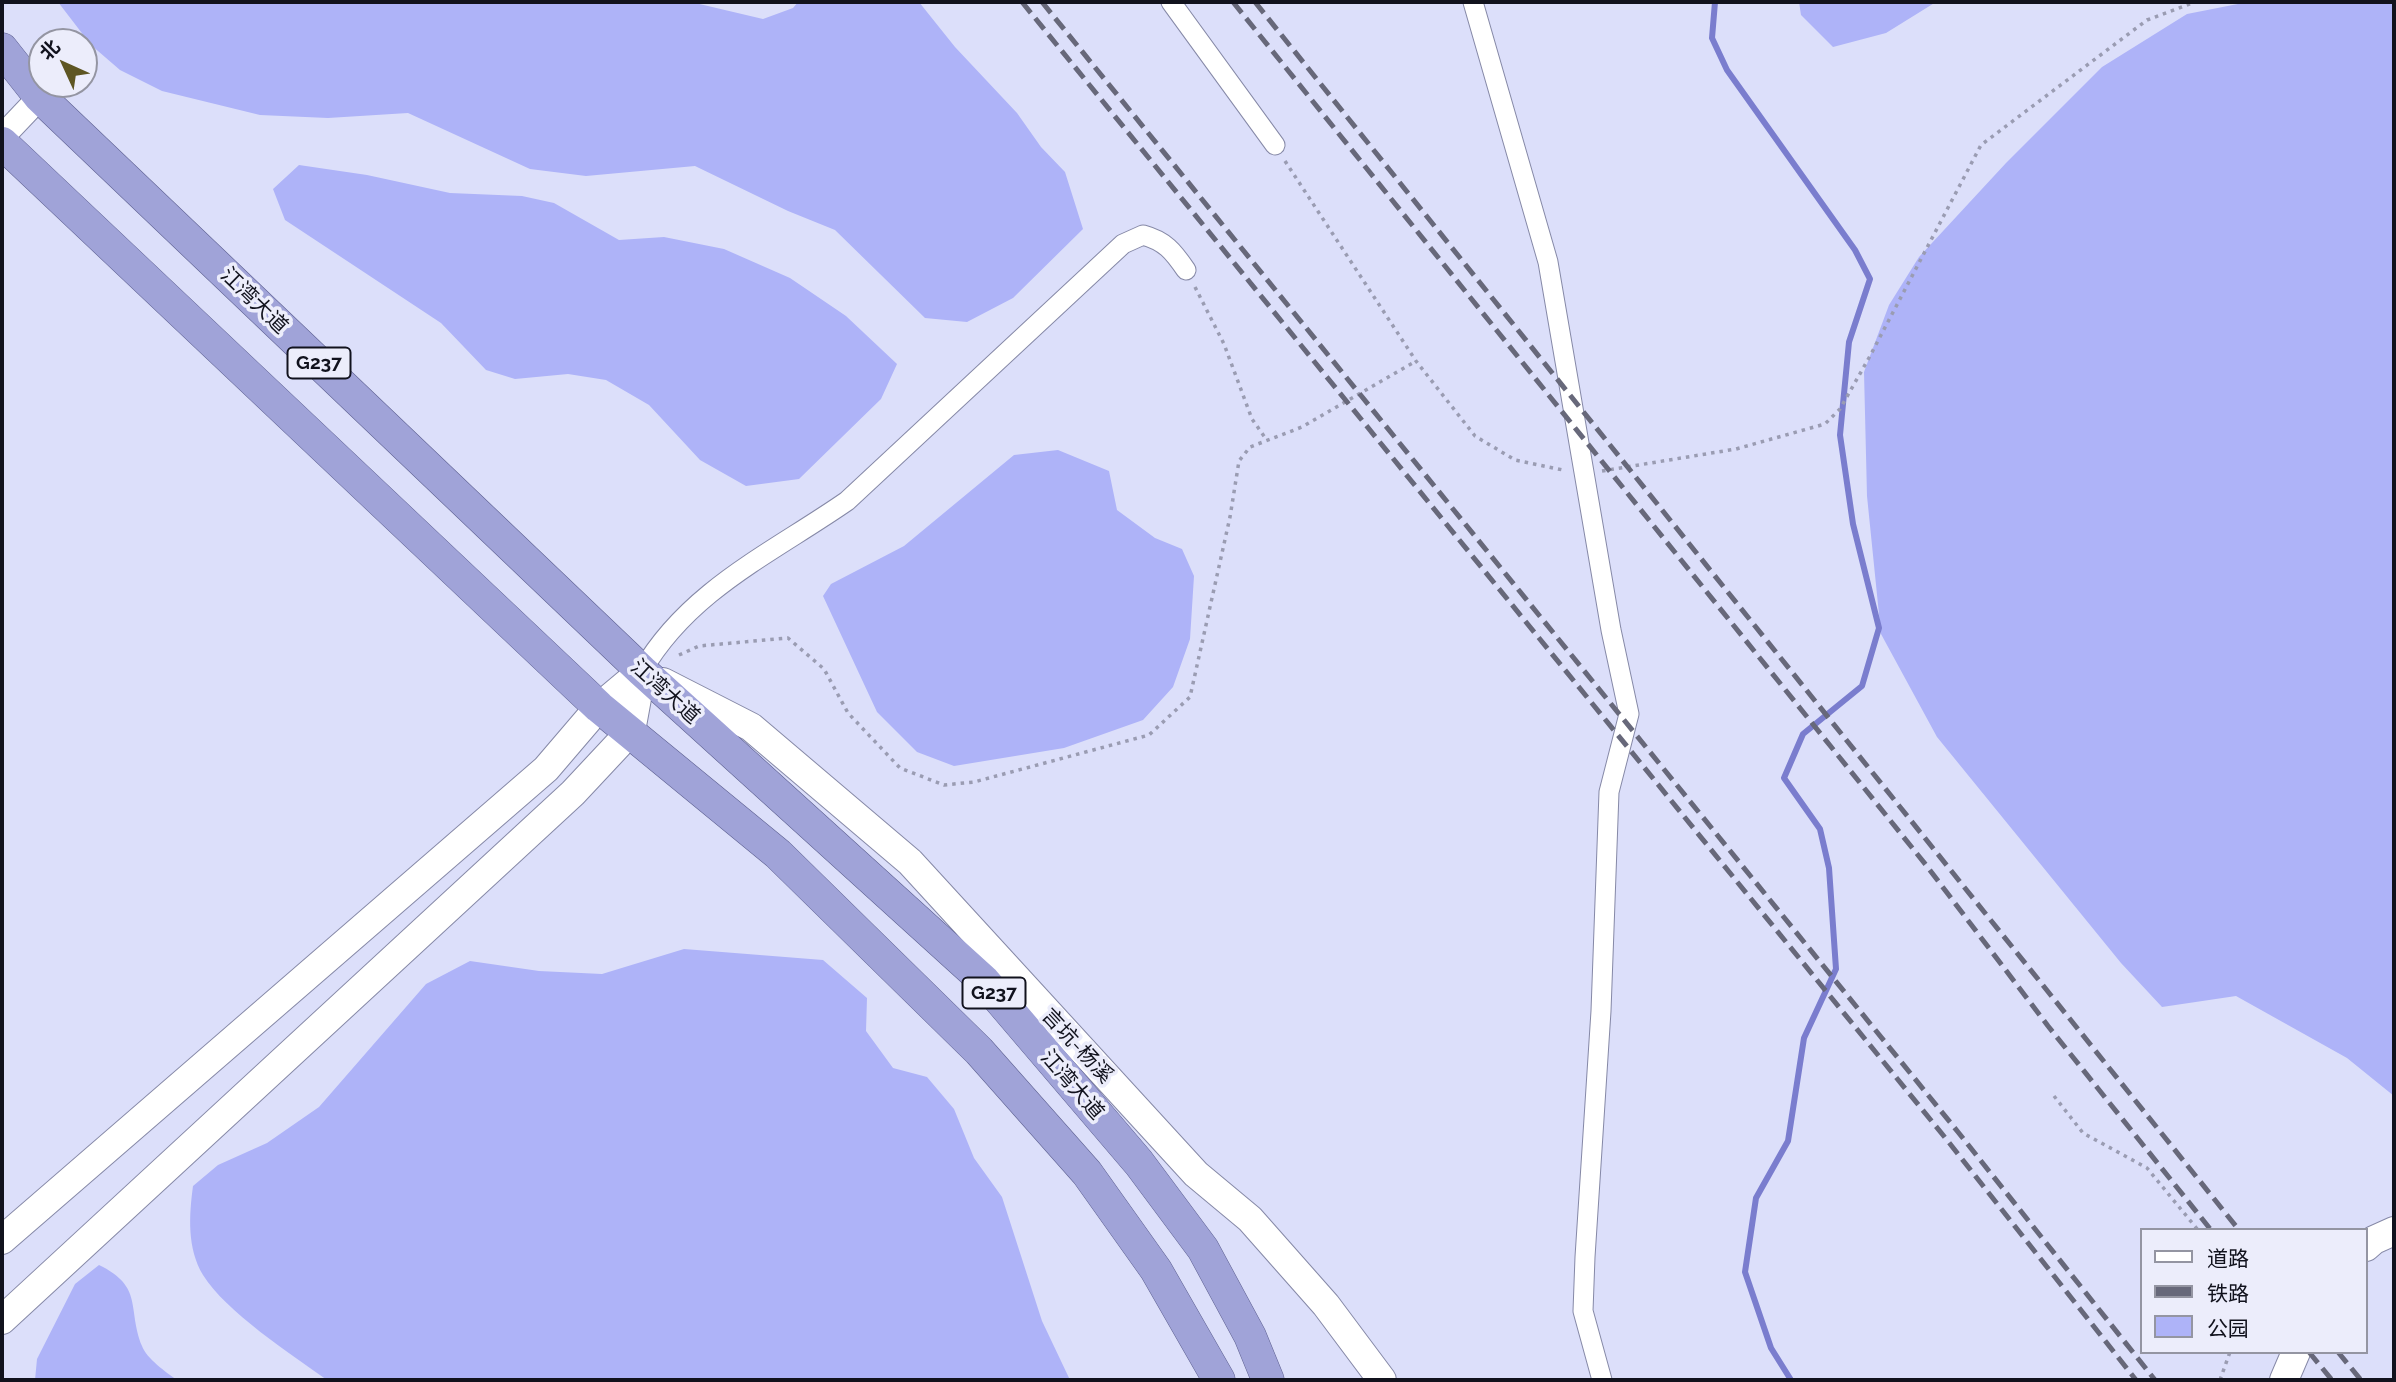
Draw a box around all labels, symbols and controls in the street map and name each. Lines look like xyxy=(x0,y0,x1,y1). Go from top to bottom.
north arrow xyxy=(28,28,98,98)
text: 北 xyxy=(35,35,64,64)
street label: 江湾大道 xyxy=(215,263,293,339)
road number: G237 xyxy=(288,348,350,378)
street label: 江湾大道 xyxy=(625,655,705,729)
road number: G237 xyxy=(962,978,1026,1009)
street label: 言坑-杨溪 xyxy=(1036,1003,1118,1089)
street label: 江湾大道 xyxy=(1035,1045,1109,1125)
legend xyxy=(2140,1228,2368,1354)
text: 道路 xyxy=(2207,1246,2249,1271)
text: 铁路 xyxy=(2207,1281,2249,1306)
text: 公园 xyxy=(2207,1316,2249,1341)

